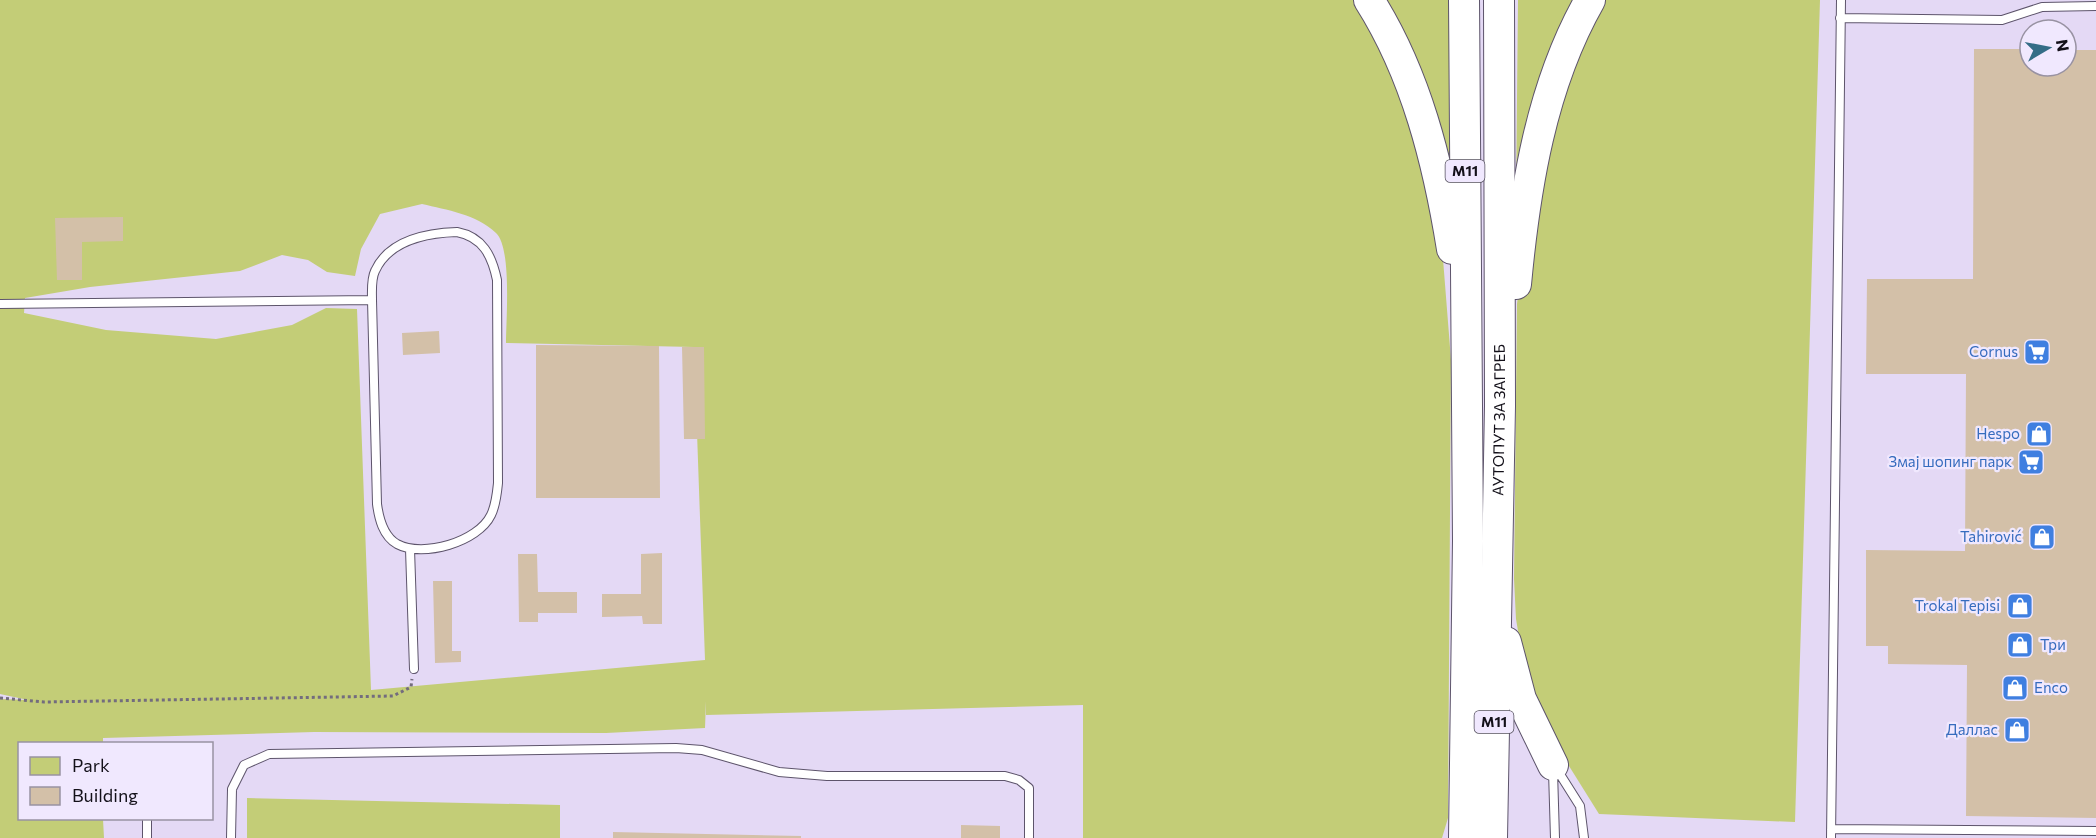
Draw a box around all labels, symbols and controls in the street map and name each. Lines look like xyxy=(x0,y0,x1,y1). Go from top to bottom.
north arrow xyxy=(2018,18,2078,78)
text: N xyxy=(2053,38,2074,53)
road number: M11 xyxy=(1446,160,1484,182)
supermarket icon: Cornus xyxy=(2022,337,2052,367)
place label: Cornus xyxy=(1969,342,2018,360)
street label: АУТОПУТ ЗА ЗАГРЕБ xyxy=(1488,344,1508,496)
shop icon: Hespo xyxy=(2024,419,2054,449)
place label: Hespo xyxy=(1976,424,2020,442)
supermarket icon: Змај шопинг парк xyxy=(2016,447,2046,477)
place label: Змај шопинг парк xyxy=(1889,452,2012,470)
shop icon: Tahirović xyxy=(2027,522,2057,552)
place label: Tahirović xyxy=(1960,527,2022,545)
shop icon: Trokal Tepisi xyxy=(2005,591,2035,621)
place label: Trokal Tepisi xyxy=(1915,596,2000,614)
shop icon: Три xyxy=(2005,630,2035,660)
place label: Три xyxy=(2040,635,2066,653)
shop icon: Enco xyxy=(2000,673,2030,703)
place label: Enco xyxy=(2034,678,2068,696)
road number: M11 xyxy=(1474,711,1514,733)
shop icon: Даллас xyxy=(2002,715,2032,745)
place label: Даллас xyxy=(1946,720,1998,738)
legend xyxy=(18,742,213,820)
text: Park xyxy=(72,754,110,776)
text: Building xyxy=(72,784,138,806)

